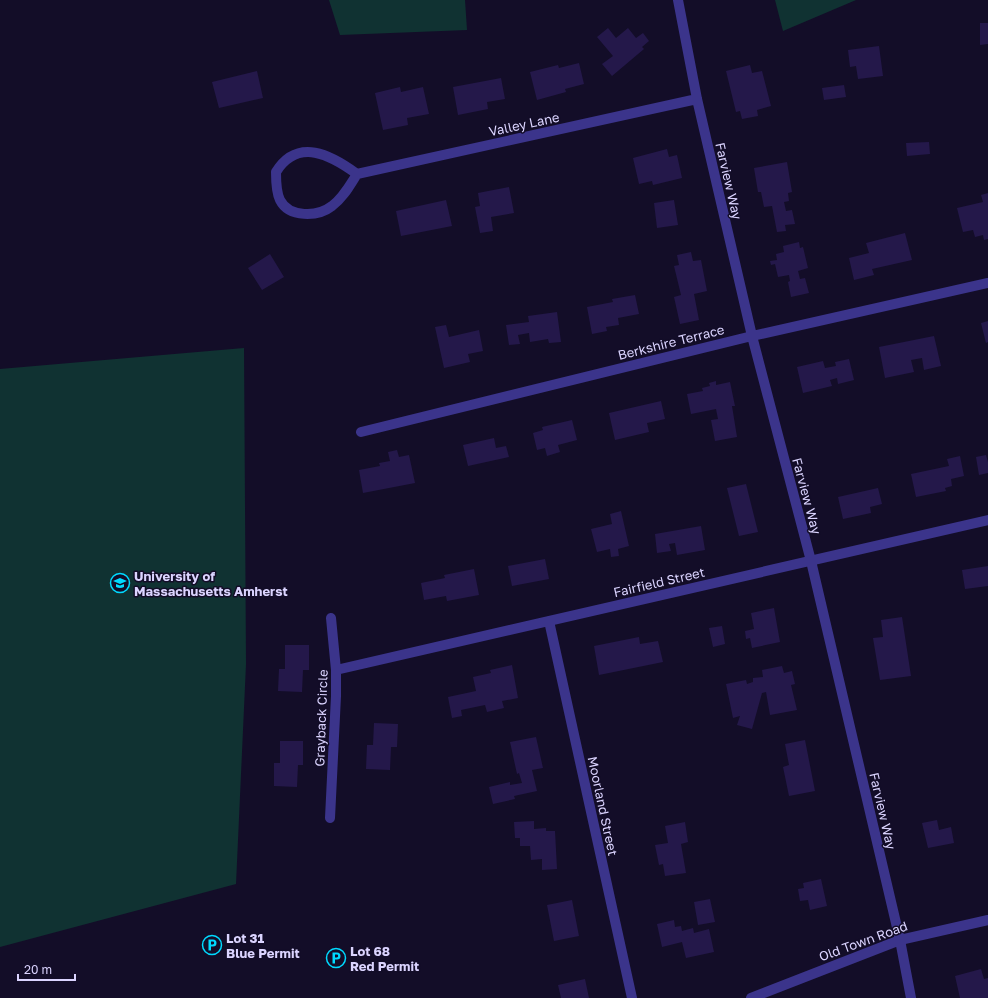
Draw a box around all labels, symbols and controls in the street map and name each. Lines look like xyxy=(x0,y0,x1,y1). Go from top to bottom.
street label: Valley Lane xyxy=(487,109,561,139)
street label: Farview Way xyxy=(712,141,746,222)
street label: Berkshire Terrace xyxy=(616,321,726,363)
street label: Farview Way xyxy=(789,456,825,537)
street label: Fairfield Street xyxy=(612,564,706,600)
place label: University of Massachusetts Amherst xyxy=(134,568,288,599)
school or university icon: University of Massachusetts Amherst xyxy=(109,572,131,594)
street label: Grayback Circle xyxy=(311,669,331,767)
street label: Moorland Street xyxy=(585,755,621,857)
street label: Farview Way xyxy=(866,771,900,852)
street label: Old Town Road xyxy=(817,918,909,964)
place label: Lot 31 Blue Permit xyxy=(226,930,300,961)
parking icon: Lot 31 Blue Permit xyxy=(201,934,223,956)
place label: Lot 68 Red Permit xyxy=(350,943,419,974)
parking icon: Lot 68 Red Permit xyxy=(325,947,347,969)
scale bar xyxy=(18,956,75,982)
text: 20 m xyxy=(24,962,52,977)

